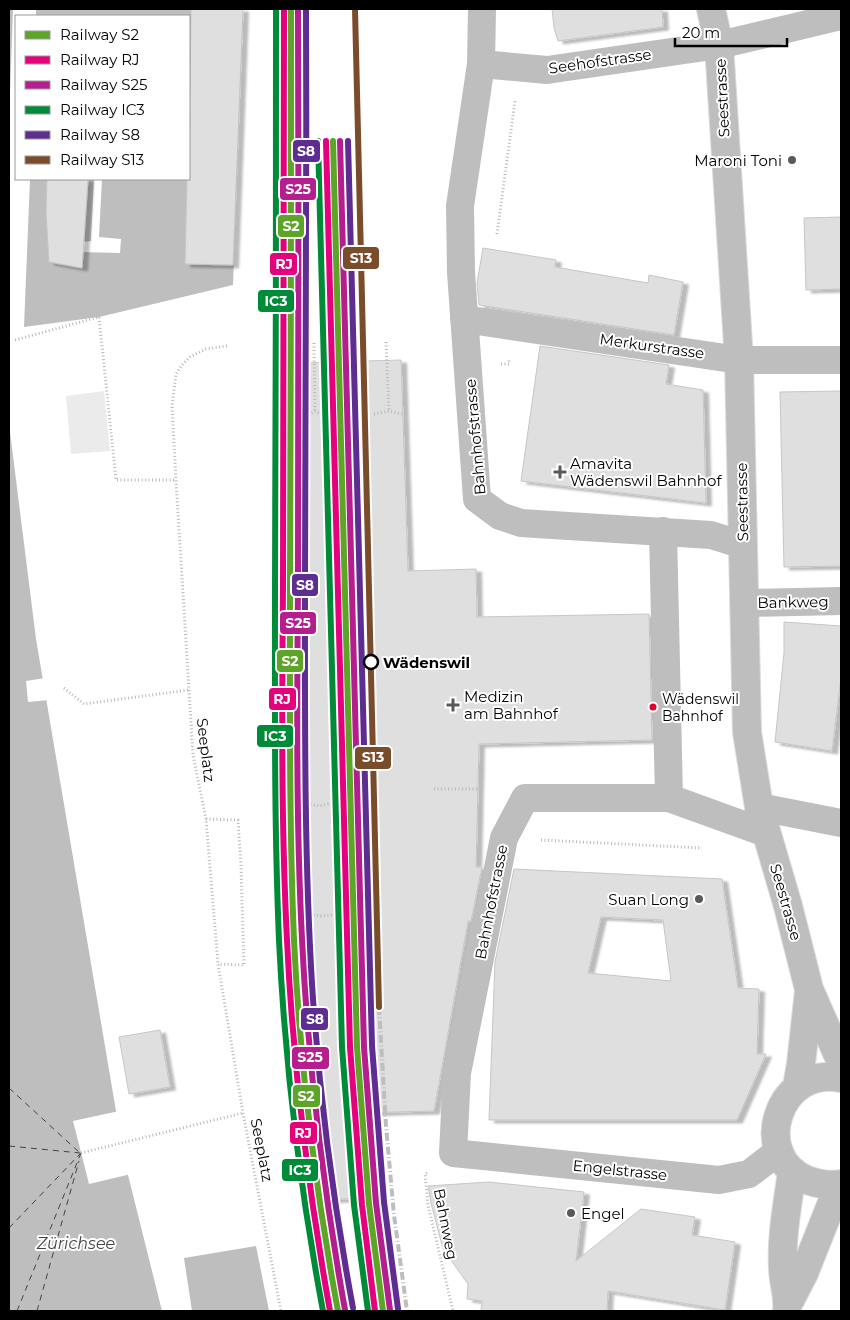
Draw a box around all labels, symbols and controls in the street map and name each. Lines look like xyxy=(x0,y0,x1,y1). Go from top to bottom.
legend xyxy=(15,15,190,180)
scale bar xyxy=(675,15,788,47)
text: 20 m xyxy=(682,23,720,42)
text: Railway S2 xyxy=(60,25,139,44)
street label: Seehofstrasse xyxy=(548,44,652,78)
text: Railway RJ xyxy=(60,50,139,69)
street label: Seestrasse xyxy=(710,58,734,138)
text: Railway S25 xyxy=(60,75,147,94)
text: Railway IC3 xyxy=(60,100,145,119)
text: Railway S8 xyxy=(60,125,140,144)
line badge: S8 xyxy=(292,139,321,163)
text: S8 xyxy=(297,142,315,160)
text: Railway S13 xyxy=(60,150,144,169)
place label: Maroni Toni xyxy=(694,151,782,170)
marker: Maroni Toni xyxy=(786,154,798,166)
line badge: S25 xyxy=(279,177,317,201)
text: S25 xyxy=(285,180,311,198)
line badge: S2 xyxy=(277,214,305,238)
text: S2 xyxy=(282,217,300,235)
line badge: S13 xyxy=(342,246,380,270)
text: S13 xyxy=(350,249,372,267)
line badge: RJ xyxy=(269,252,298,276)
text: RJ xyxy=(275,255,293,273)
line badge: IC3 xyxy=(257,289,295,313)
text: IC3 xyxy=(264,292,288,310)
street label: Merkurstrasse xyxy=(598,329,706,363)
street label: Bahnhofstrasse xyxy=(460,378,490,496)
place label: Amavita Wädenswil Bahnhof xyxy=(570,454,722,490)
street label: Seestrasse xyxy=(732,462,752,542)
marker: Amavita Wädenswil Bahnhof xyxy=(554,466,566,478)
line badge: S8 xyxy=(291,573,319,597)
text: S8 xyxy=(296,576,314,594)
street label: Bankweg xyxy=(757,592,829,612)
line badge: S25 xyxy=(279,611,317,635)
text: S25 xyxy=(285,614,311,632)
line badge: S2 xyxy=(276,649,304,673)
text: S2 xyxy=(281,652,299,670)
place label: Wädenswil xyxy=(383,653,470,672)
marker: Wädenswil xyxy=(363,654,379,670)
line badge: RJ xyxy=(268,687,297,711)
place label: Medizin am Bahnhof xyxy=(464,687,559,723)
text: RJ xyxy=(273,690,291,708)
place label: Wädenswil Bahnhof xyxy=(662,690,739,725)
marker: Medizin am Bahnhof xyxy=(446,698,460,712)
marker: Wädenswil Bahnhof xyxy=(648,702,658,712)
street label: Seeplatz xyxy=(193,717,219,783)
line badge: IC3 xyxy=(256,724,294,748)
text: IC3 xyxy=(263,727,287,745)
line badge: S13 xyxy=(354,746,392,770)
text: S13 xyxy=(362,748,384,766)
street label: Bahnhofstrasse xyxy=(471,843,511,961)
street label: Seestrasse xyxy=(766,862,806,942)
place label: Suan Long xyxy=(608,890,689,909)
marker: Suan Long xyxy=(693,893,705,905)
line badge: S8 xyxy=(300,1007,329,1031)
text: S8 xyxy=(306,1010,324,1028)
line badge: S25 xyxy=(291,1046,330,1070)
text: S25 xyxy=(297,1048,323,1066)
line badge: S2 xyxy=(292,1084,321,1108)
text: S2 xyxy=(297,1087,315,1105)
street label: Seeplatz xyxy=(247,1117,278,1184)
line badge: RJ xyxy=(289,1121,318,1145)
text: RJ xyxy=(294,1124,312,1142)
street label: Engelstrasse xyxy=(572,1156,668,1184)
line badge: IC3 xyxy=(281,1158,319,1182)
text: IC3 xyxy=(288,1161,312,1179)
street label: Bahnweg xyxy=(430,1187,462,1261)
place label: Engel xyxy=(581,1204,625,1223)
marker: Engel xyxy=(565,1207,577,1219)
water label: Zürichsee xyxy=(36,1234,115,1253)

